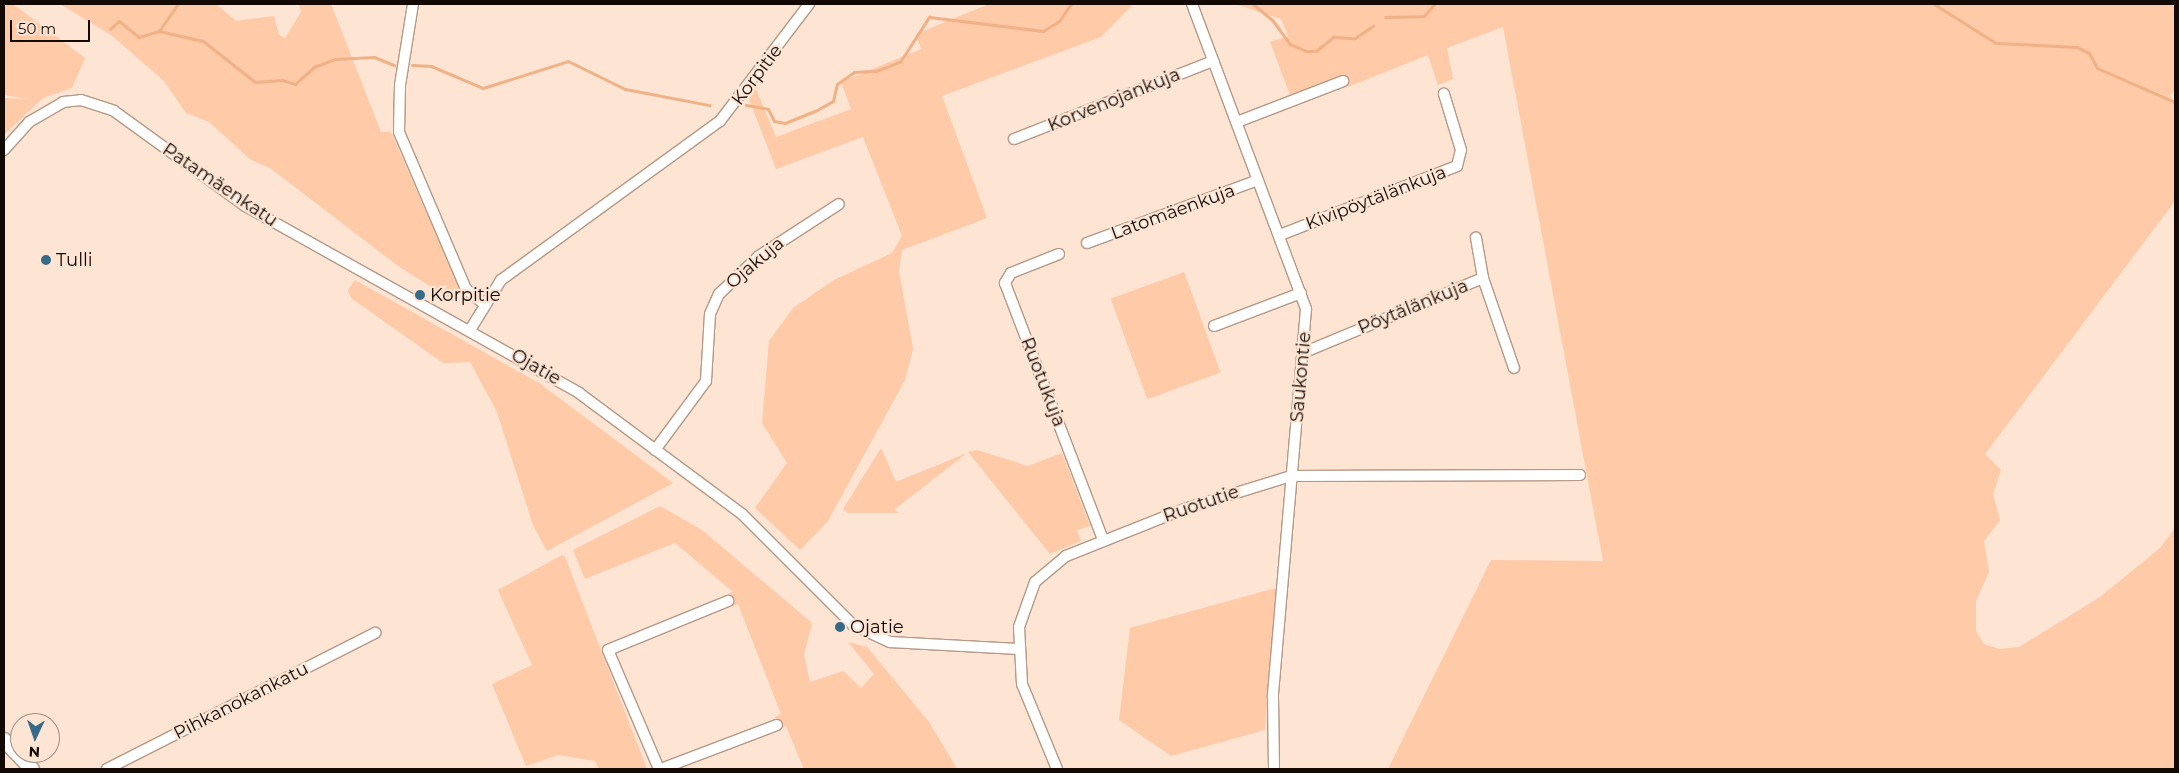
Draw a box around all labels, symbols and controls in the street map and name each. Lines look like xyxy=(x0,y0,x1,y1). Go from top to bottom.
scale bar xyxy=(12,10,92,42)
text: 50 m xyxy=(18,19,56,38)
street label: Korpitie xyxy=(727,40,787,110)
street label: Korvenojankuja xyxy=(1045,64,1183,136)
street label: Patamäenkatu xyxy=(158,139,282,231)
street label: Kivipöytälänkuja xyxy=(1303,161,1449,235)
street label: Latomäenkuja xyxy=(1108,180,1238,244)
street label: Ojakuja xyxy=(722,233,788,293)
place label: Tulli xyxy=(56,249,93,271)
marker: Tulli xyxy=(40,254,52,266)
street label: Pöytälänkuja xyxy=(1355,275,1471,339)
place label: Korpitie xyxy=(430,284,501,306)
marker: Korpitie xyxy=(414,289,426,301)
street label: Saukontie xyxy=(1286,331,1316,423)
street label: Ruotukuja xyxy=(1016,334,1070,430)
street label: Ojatie xyxy=(507,344,565,390)
street label: Ruotutie xyxy=(1160,481,1242,527)
place label: Ojatie xyxy=(850,616,904,638)
marker: Ojatie xyxy=(834,621,846,633)
street label: Pihkanokankatu xyxy=(170,658,312,744)
north arrow xyxy=(10,713,60,763)
text: N xyxy=(28,743,40,761)

